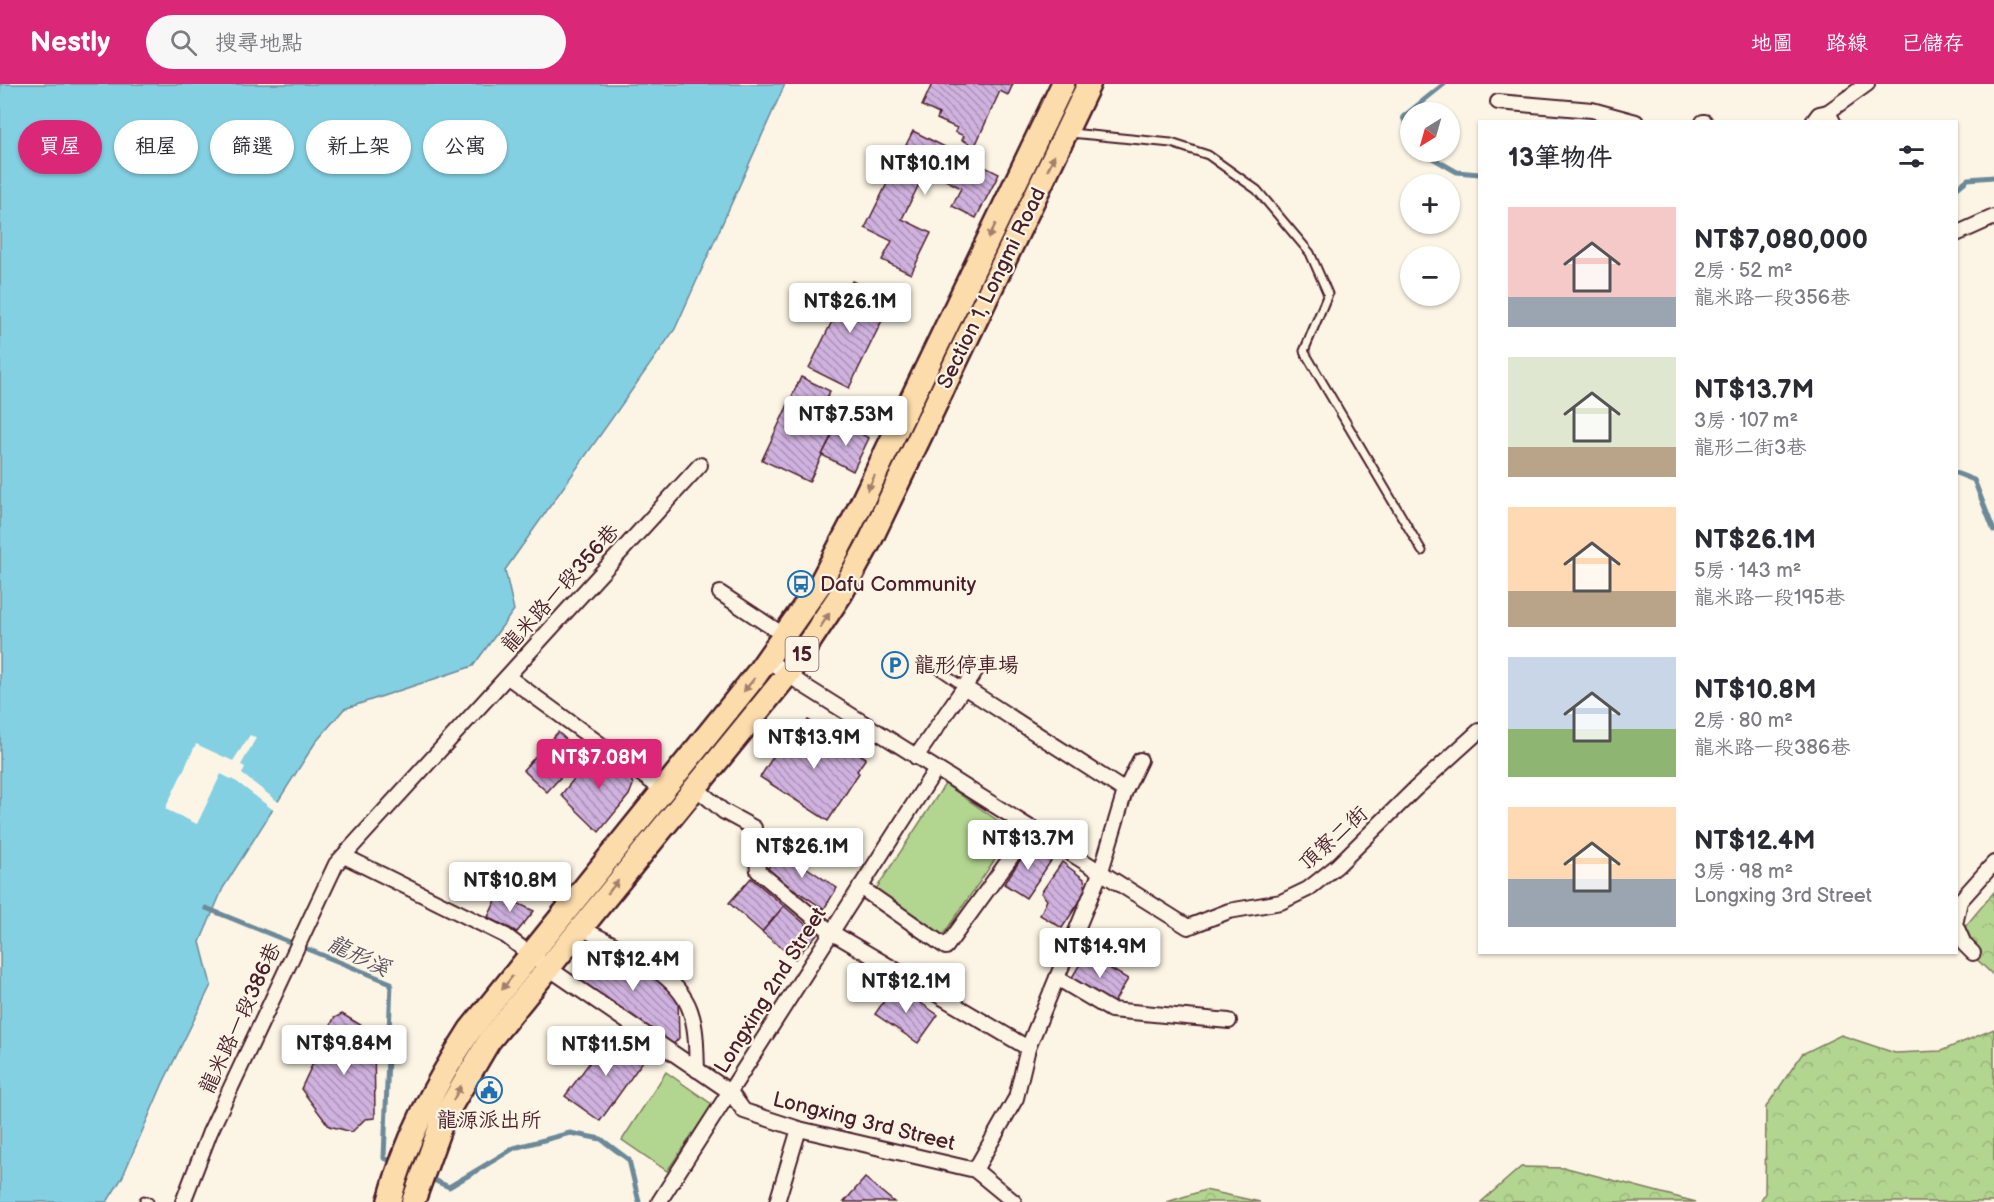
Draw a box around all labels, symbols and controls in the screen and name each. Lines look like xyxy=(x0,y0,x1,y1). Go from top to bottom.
search box xyxy=(146,15,566,69)
text: Nestly xyxy=(30,26,110,59)
icon: search xyxy=(167,26,200,59)
text: 搜尋地點 xyxy=(215,30,303,57)
text: 地圖 xyxy=(1751,31,1793,56)
text: 路線 xyxy=(1826,31,1868,56)
text: 已儲存 xyxy=(1901,31,1964,56)
north arrow xyxy=(1400,102,1460,162)
map controls xyxy=(1400,102,1460,306)
chip: 買屋 xyxy=(18,120,102,174)
chip: 租屋 xyxy=(114,120,198,174)
chip: 篩選 xyxy=(210,120,294,174)
chip: 新上架 xyxy=(306,120,411,174)
chip: 公寓 xyxy=(423,120,507,174)
icon: filters xyxy=(1895,140,1928,173)
text: 13筆物件 xyxy=(1508,143,1612,174)
pin: NT$10.1M xyxy=(863,145,987,196)
text: NT$10.1M xyxy=(880,152,970,176)
one-way arrow xyxy=(1047,154,1056,171)
button: + xyxy=(1400,174,1460,234)
street label: Section 1, Longmi Road xyxy=(932,184,1051,393)
one-way arrow xyxy=(988,223,997,240)
text: NT$7,080,000 xyxy=(1694,225,1868,256)
icon: home xyxy=(1556,231,1628,303)
button: − xyxy=(1400,246,1460,306)
text: 2房 · 52 m² xyxy=(1694,259,1793,283)
pin: NT$26.1M xyxy=(788,283,912,334)
text: 龍米路一段356巷 xyxy=(1694,286,1850,310)
text: NT$26.1M xyxy=(803,290,897,314)
text: NT$13.7M xyxy=(1694,375,1814,406)
icon: home xyxy=(1556,381,1628,453)
pin: NT$7.53M xyxy=(784,396,908,447)
text: NT$7.53M xyxy=(798,403,894,427)
text: 3房 · 107 m² xyxy=(1694,409,1798,433)
text: 龍形二街3巷 xyxy=(1694,436,1806,460)
one-way arrow xyxy=(867,474,876,491)
street label: 龍米路一段356巷 xyxy=(496,519,624,658)
text: NT$26.1M xyxy=(1694,525,1816,556)
icon: home xyxy=(1556,531,1628,603)
text: 5房 · 143 m² xyxy=(1694,559,1801,583)
bus stop icon: Dafu Community xyxy=(786,569,816,599)
place label: Dafu Community xyxy=(820,572,977,597)
text: 龍米路一段195巷 xyxy=(1694,586,1845,610)
one-way arrow xyxy=(819,612,831,628)
road number: 15 xyxy=(786,637,818,671)
parking icon: 龍形停車場 xyxy=(880,650,910,680)
place label: 龍形停車場 xyxy=(914,653,1019,678)
text: NT$10.8M xyxy=(1694,675,1816,706)
one-way arrow xyxy=(742,677,755,693)
icon: home xyxy=(1556,681,1628,753)
text: 2房 · 80 m² xyxy=(1694,709,1793,733)
pin: NT$13.9M xyxy=(752,719,876,770)
text: NT$13.9M xyxy=(767,726,861,750)
text: 龍米路一段386巷 xyxy=(1694,736,1850,760)
pin: NT$7.08M xyxy=(537,739,661,790)
text: NT$7.08M xyxy=(551,746,647,770)
street label: 頂寮二街 xyxy=(1294,801,1373,876)
pin: NT$13.7M xyxy=(966,820,1090,871)
text: NT$12.4M xyxy=(1694,826,1815,857)
text: NT$13.7M xyxy=(982,827,1074,851)
pin: NT$26.1M xyxy=(740,828,864,879)
icon: home xyxy=(1556,831,1628,903)
text: NT$26.1M xyxy=(755,835,849,859)
text: 3房 · 98 m² xyxy=(1694,860,1793,884)
pin: NT$10.8M xyxy=(448,862,572,913)
text: NT$10.8M xyxy=(463,869,557,893)
one-way arrow xyxy=(606,879,619,895)
text: Longxing 3rd Street xyxy=(1694,884,1872,908)
street label: Longxing 2nd Street xyxy=(709,902,832,1078)
pin: NT$14.9M xyxy=(1038,928,1162,979)
water label: 龍形溪 xyxy=(323,930,395,983)
text: NT$14.9M xyxy=(1053,935,1147,959)
street label: 龍米路一段386巷 xyxy=(194,939,286,1098)
pin: NT$12.4M xyxy=(571,941,695,992)
text: NT$12.4M xyxy=(586,948,680,972)
pin: NT$12.1M xyxy=(844,963,968,1014)
text: NT$12.1M xyxy=(861,970,951,994)
one-way arrow xyxy=(500,975,513,991)
pin: NT$9.84M xyxy=(282,1025,406,1076)
pin: NT$11.5M xyxy=(544,1026,668,1077)
text: NT$9.84M xyxy=(296,1032,392,1056)
text: NT$11.5M xyxy=(561,1033,651,1057)
public building icon: 龍源派出所 xyxy=(474,1075,504,1105)
one-way arrow xyxy=(452,1084,462,1101)
street label: Longxing 3rd Street xyxy=(770,1087,958,1156)
place label: 龍源派出所 xyxy=(437,1108,542,1133)

